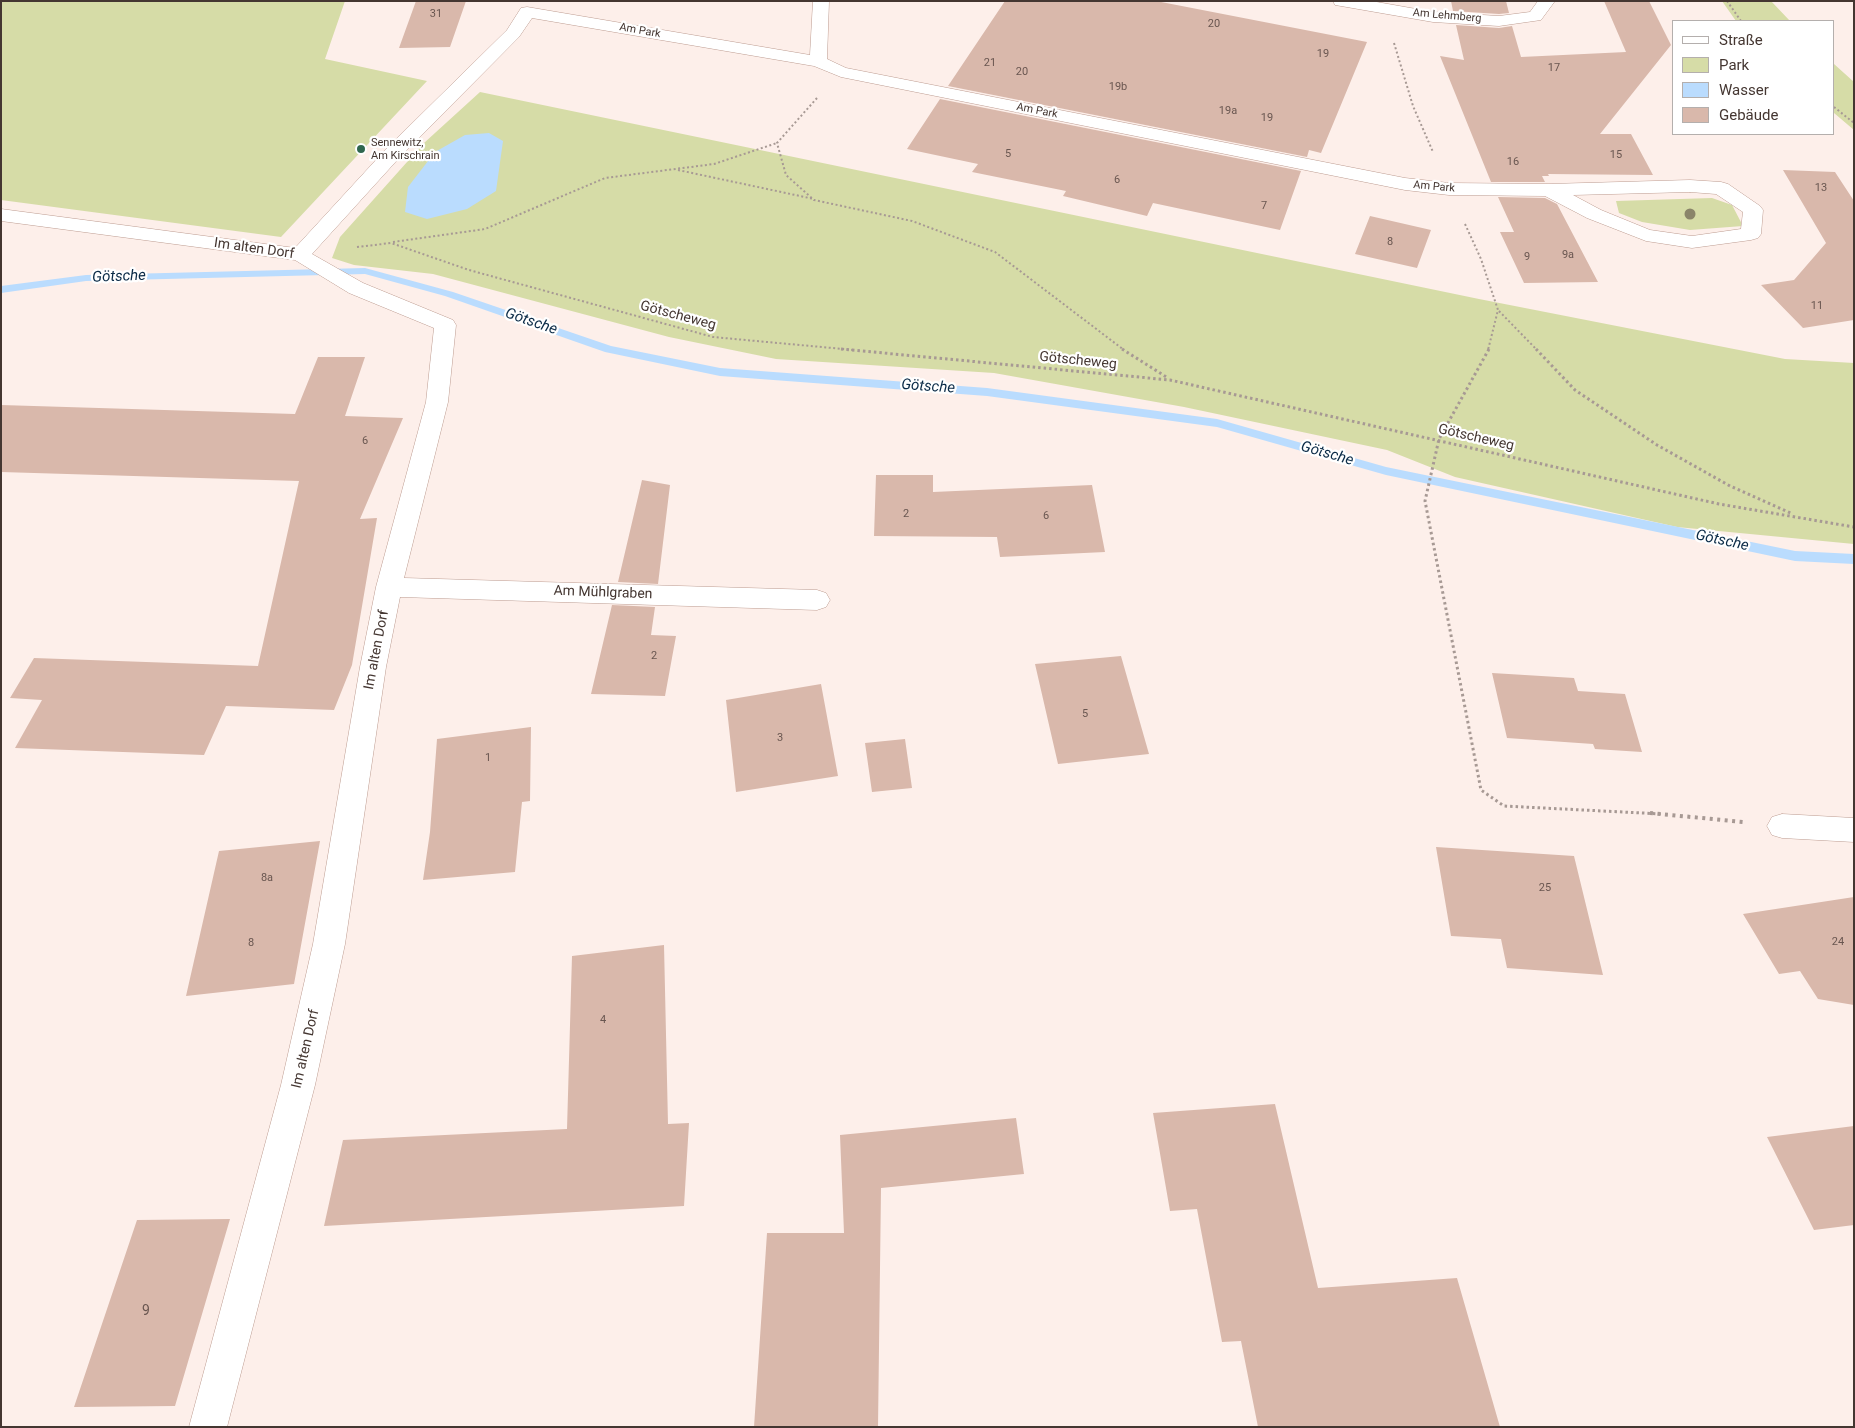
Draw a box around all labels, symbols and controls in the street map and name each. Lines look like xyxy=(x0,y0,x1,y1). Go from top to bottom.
street label: Am Lehmberg xyxy=(1412,6,1482,26)
house number: 31 xyxy=(430,7,442,21)
house number: 20 xyxy=(1208,17,1220,31)
legend xyxy=(1672,20,1835,135)
street label: Am Park xyxy=(618,21,662,41)
text: Straße xyxy=(1719,31,1763,49)
house number: 19 xyxy=(1317,47,1329,61)
house number: 21 xyxy=(984,56,996,70)
text: Park xyxy=(1719,56,1749,74)
house number: 17 xyxy=(1548,61,1560,75)
house number: 20 xyxy=(1016,65,1028,79)
house number: 19b xyxy=(1109,80,1127,94)
text: Wasser xyxy=(1719,81,1769,99)
street label: Am Park xyxy=(1015,101,1059,121)
house number: 19a xyxy=(1219,104,1237,118)
text: Gebäude xyxy=(1719,106,1778,124)
house number: 19 xyxy=(1261,111,1273,125)
place label: Sennewitz, Am Kirschrain xyxy=(371,136,440,162)
marker: Sennewitz, Am Kirschrain xyxy=(355,143,367,155)
house number: 5 xyxy=(1005,147,1011,161)
house number: 15 xyxy=(1610,148,1622,162)
house number: 16 xyxy=(1507,155,1519,169)
house number: 6 xyxy=(1114,173,1120,187)
street label: Am Park xyxy=(1413,179,1455,195)
house number: 13 xyxy=(1815,181,1827,195)
house number: 7 xyxy=(1261,199,1267,213)
street label: Im alten Dorf xyxy=(213,235,295,263)
house number: 8 xyxy=(1387,235,1393,249)
house number: 9a xyxy=(1562,248,1574,262)
house number: 9 xyxy=(1524,250,1530,264)
water label: Götsche xyxy=(92,267,146,287)
street label: Götscheweg xyxy=(638,298,718,334)
house number: 11 xyxy=(1811,299,1823,313)
water label: Götsche xyxy=(503,305,559,339)
street label: Götscheweg xyxy=(1039,349,1117,373)
water label: Götsche xyxy=(901,376,955,398)
street label: Götscheweg xyxy=(1436,421,1516,455)
house number: 6 xyxy=(362,434,368,448)
water label: Götsche xyxy=(1299,438,1355,470)
house number: 2 xyxy=(903,507,909,521)
house number: 6 xyxy=(1043,509,1049,523)
water label: Götsche xyxy=(1694,527,1750,555)
street label: Am Mühlgraben xyxy=(553,583,653,603)
street label: Im alten Dorf xyxy=(361,609,393,691)
house number: 2 xyxy=(651,649,657,663)
house number: 5 xyxy=(1082,707,1088,721)
house number: 3 xyxy=(777,731,783,745)
house number: 1 xyxy=(485,751,491,765)
house number: 8a xyxy=(261,871,273,885)
house number: 25 xyxy=(1539,881,1551,895)
house number: 24 xyxy=(1832,935,1844,949)
house number: 8 xyxy=(248,936,254,950)
street label: Im alten Dorf xyxy=(289,1008,323,1090)
house number: 4 xyxy=(600,1013,606,1027)
house number: 9 xyxy=(142,1303,150,1319)

